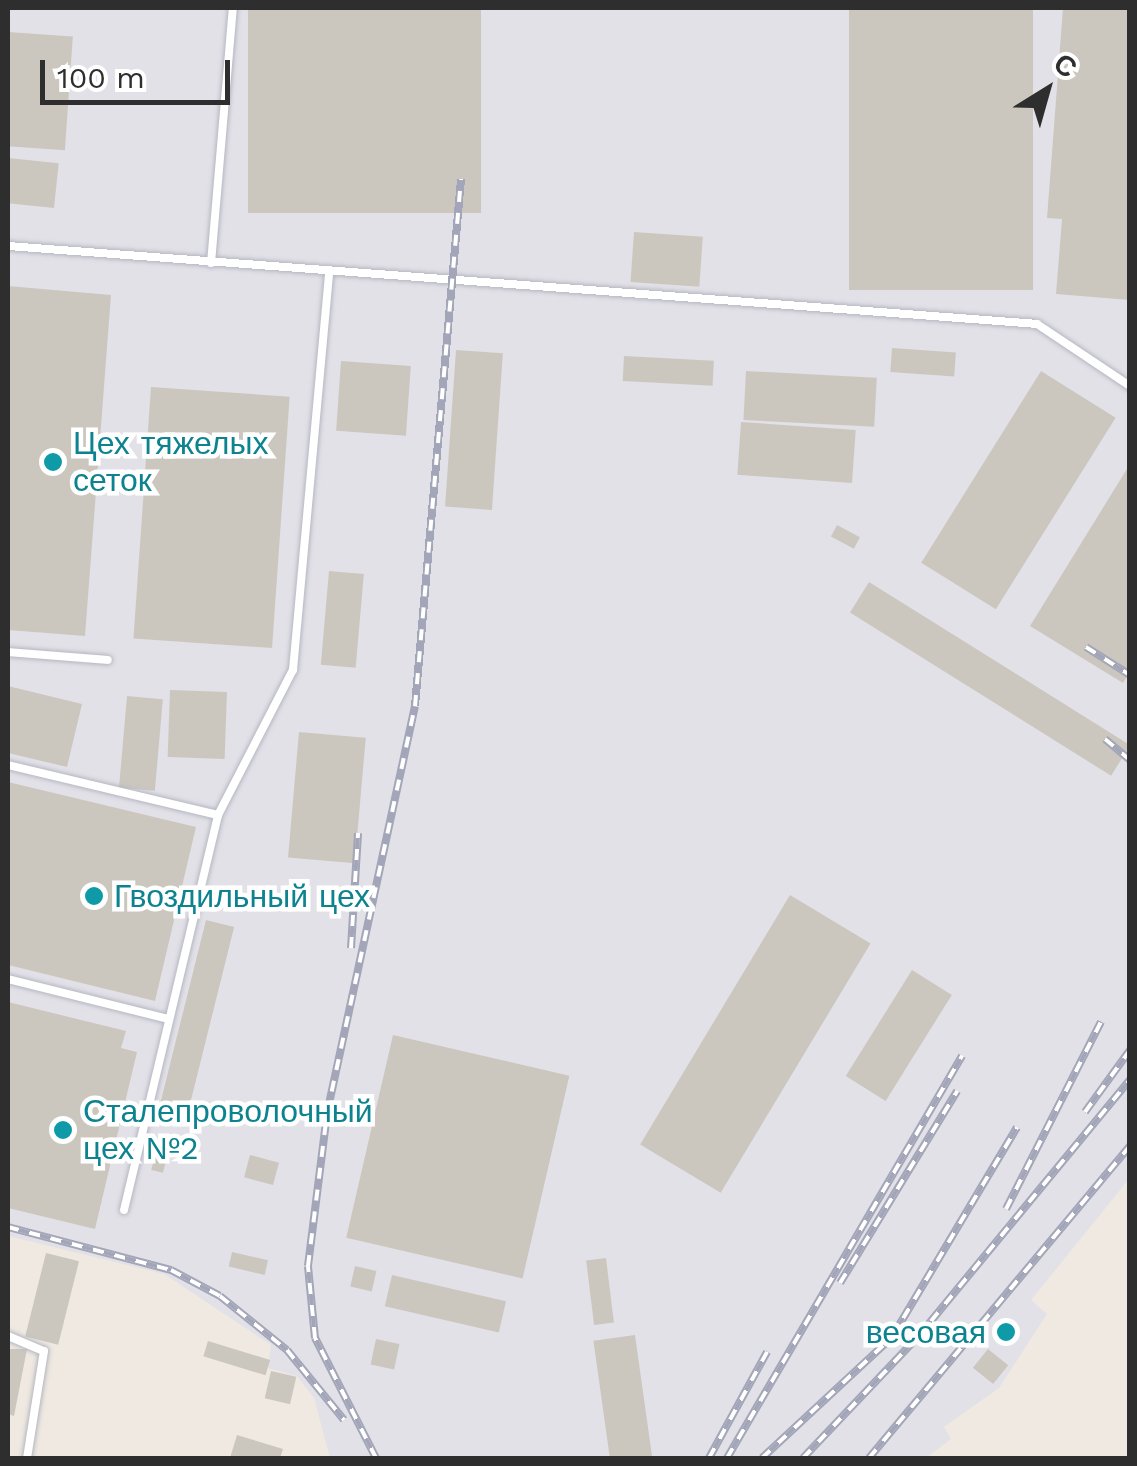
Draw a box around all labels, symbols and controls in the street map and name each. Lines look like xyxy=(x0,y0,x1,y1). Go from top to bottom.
scale bar xyxy=(45,40,235,102)
north arrow xyxy=(997,40,1097,140)
text: С xyxy=(1047,46,1083,85)
text: 100 m xyxy=(57,60,145,95)
place label: Цех тяжелых сеток xyxy=(73,425,268,500)
marker: Цех тяжелых сеток xyxy=(42,451,64,473)
place label: Гвоздильный цех xyxy=(114,877,370,915)
marker: Гвоздильный цех xyxy=(83,885,105,907)
place label: Сталепроволочный цех №2 xyxy=(83,1093,373,1168)
marker: Сталепроволочный цех №2 xyxy=(52,1119,74,1141)
place label: весовая xyxy=(866,1313,986,1351)
marker: весовая xyxy=(995,1321,1017,1343)

